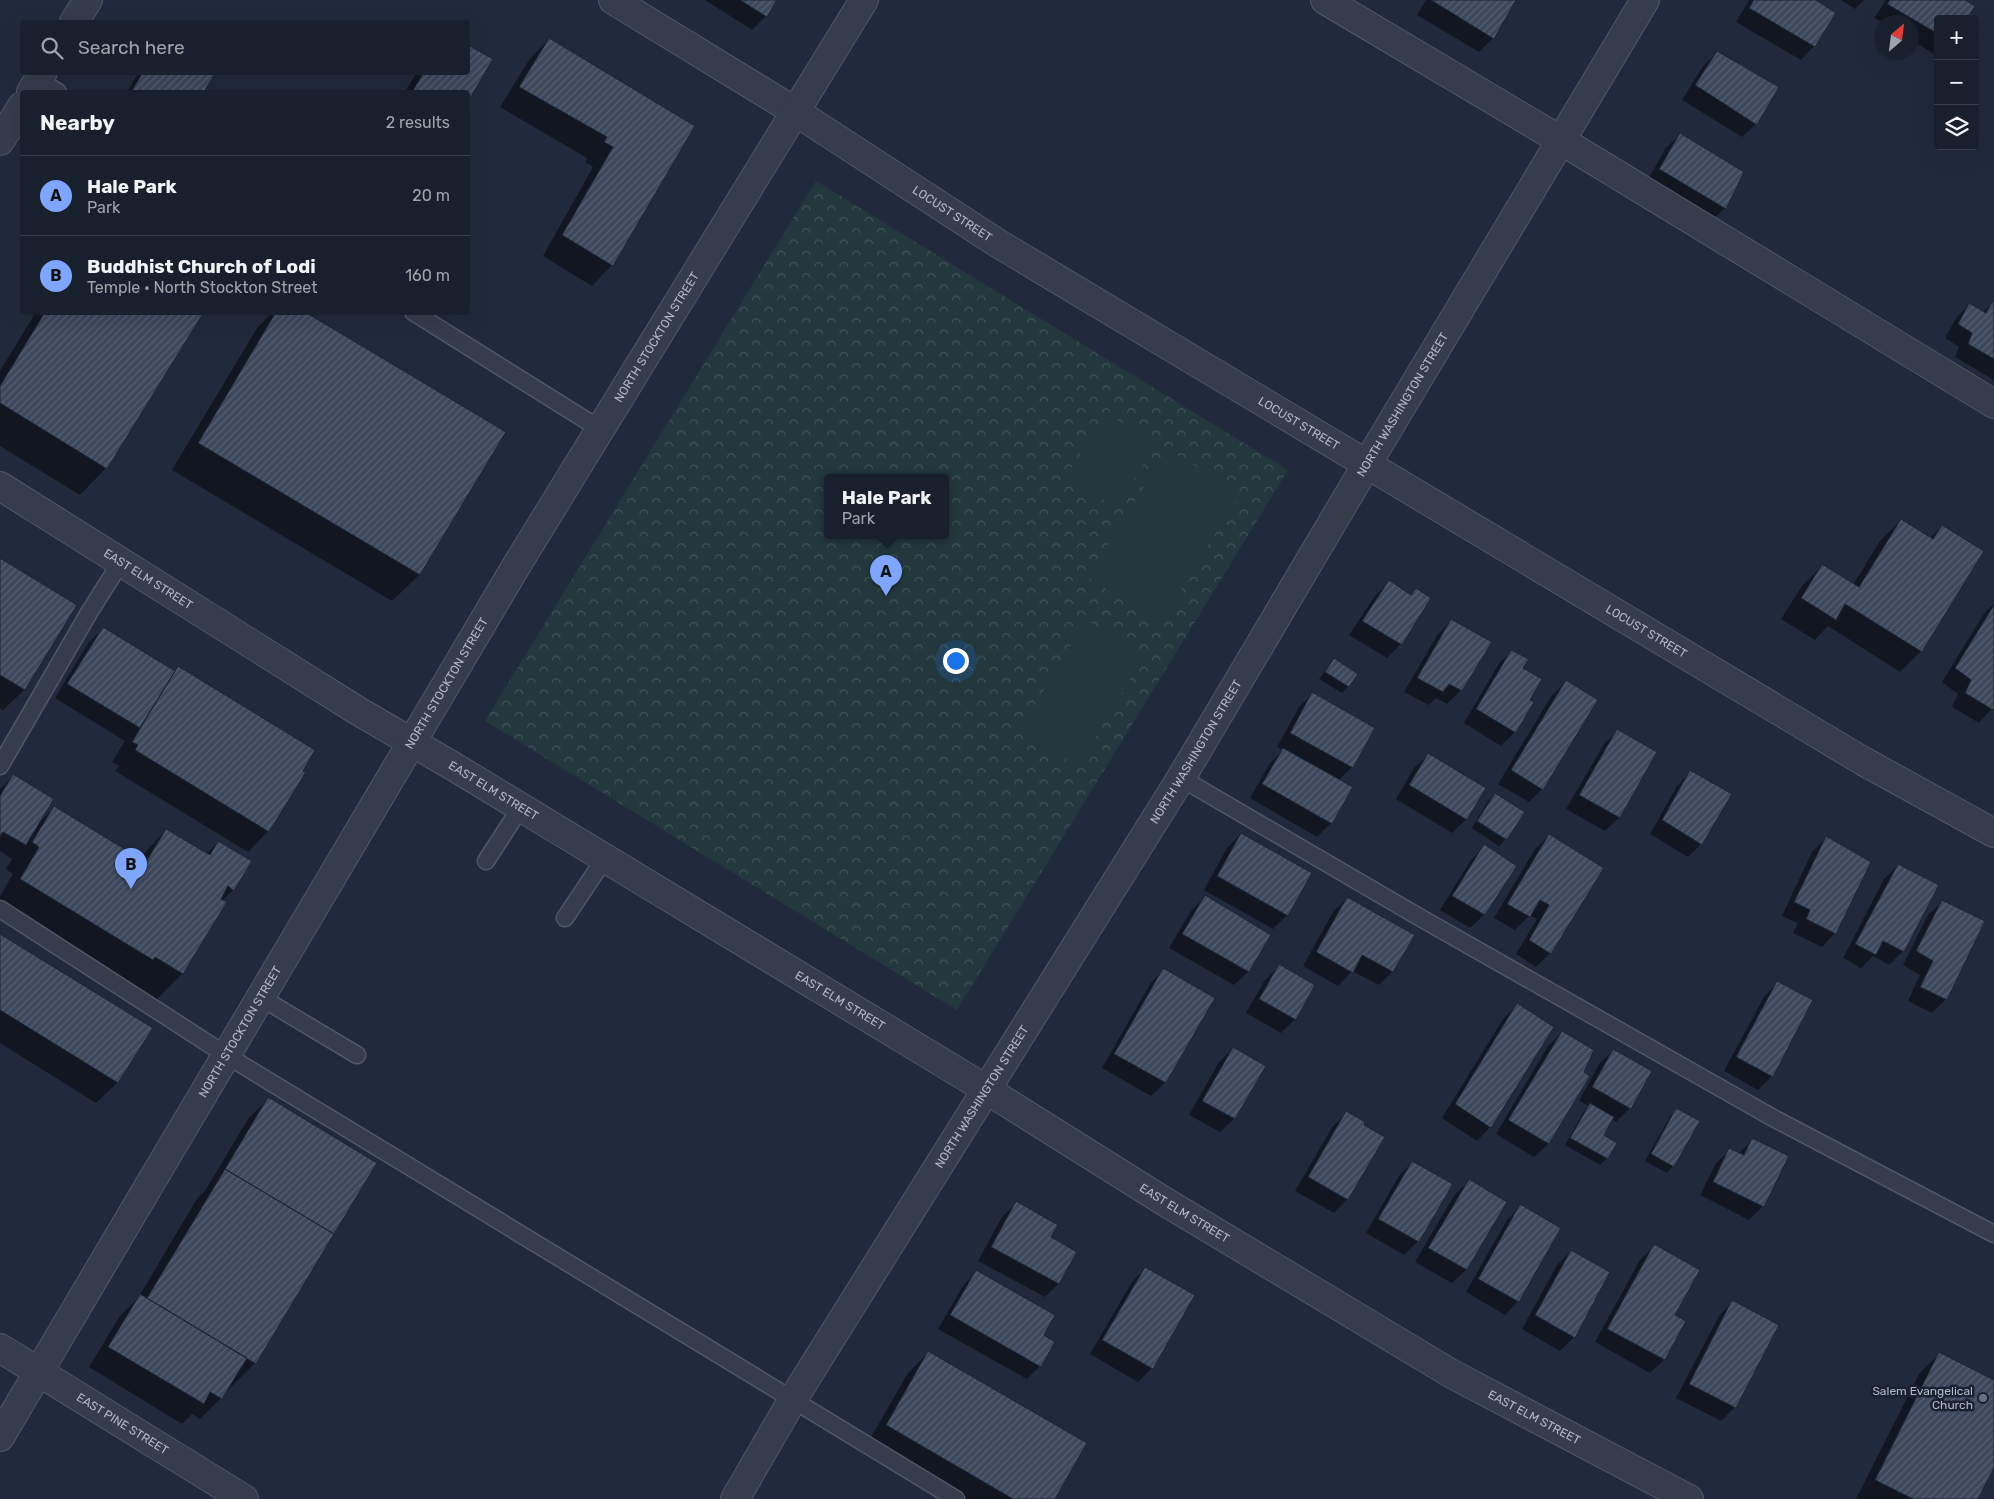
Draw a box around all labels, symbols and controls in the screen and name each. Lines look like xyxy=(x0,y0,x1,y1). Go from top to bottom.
north arrow xyxy=(1874,15,1919,60)
map controls xyxy=(1934,15,1979,150)
button: + xyxy=(1934,15,1979,60)
search box xyxy=(20,20,470,75)
icon: search xyxy=(38,34,66,62)
text: Search here xyxy=(78,36,185,59)
button: − xyxy=(1934,60,1979,105)
button: layers xyxy=(1934,105,1979,150)
text: Nearby xyxy=(40,110,115,135)
text: 2 results xyxy=(386,113,450,132)
text: Hale Park xyxy=(87,175,177,198)
street label: LOCUST STREET xyxy=(910,183,995,245)
text: A xyxy=(50,186,62,205)
text: 20 m xyxy=(412,186,450,205)
text: Park xyxy=(87,198,120,217)
text: Buddhist Church of Lodi xyxy=(87,255,316,278)
text: B xyxy=(50,266,62,285)
text: 160 m xyxy=(405,266,450,285)
street label: NORTH STOCKTON STREET xyxy=(611,270,702,405)
text: Temple · North Stockton Street xyxy=(87,278,318,297)
street label: NORTH WASHINGTON STREET xyxy=(1354,330,1451,479)
street label: LOCUST STREET xyxy=(1256,394,1342,453)
popup xyxy=(824,474,949,539)
text: Hale Park xyxy=(842,486,931,509)
text: Park xyxy=(842,509,875,528)
street label: EAST ELM STREET xyxy=(101,546,195,612)
pin: A xyxy=(870,555,902,596)
street label: LOCUST STREET xyxy=(1603,602,1689,661)
street label: NORTH STOCKTON STREET xyxy=(402,615,491,752)
your location xyxy=(943,648,969,674)
street label: NORTH WASHINGTON STREET xyxy=(1147,677,1245,826)
street label: EAST ELM STREET xyxy=(446,758,541,823)
pin: B xyxy=(115,848,147,889)
street label: NORTH STOCKTON STREET xyxy=(196,964,284,1100)
street label: EAST ELM STREET xyxy=(792,968,887,1033)
street label: NORTH WASHINGTON STREET xyxy=(932,1023,1032,1171)
street label: EAST ELM STREET xyxy=(1137,1181,1232,1246)
place label: Salem Evangelical Church xyxy=(1872,1384,1973,1412)
street label: EAST ELM STREET xyxy=(1486,1387,1583,1447)
street label: EAST PINE STREET xyxy=(74,1390,171,1458)
marker: Salem Evangelical Church xyxy=(1977,1392,1989,1404)

